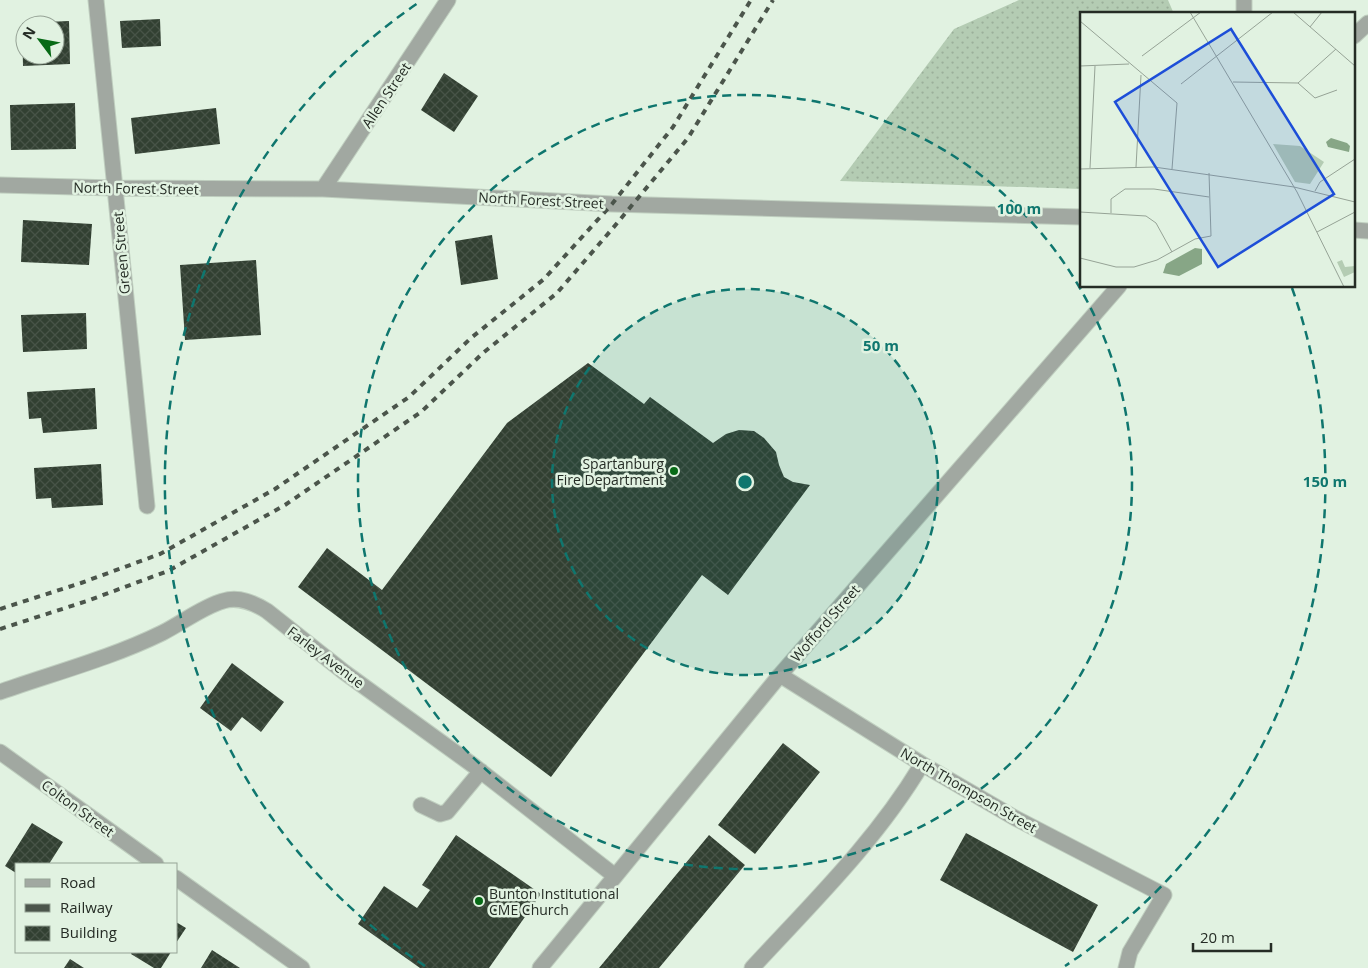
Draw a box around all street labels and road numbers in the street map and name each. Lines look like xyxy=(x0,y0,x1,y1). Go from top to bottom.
street label: Allen Street xyxy=(357,59,415,131)
street label: North Forest Street xyxy=(73,177,199,199)
street label: North Forest Street xyxy=(478,187,604,213)
street label: Green Street xyxy=(108,211,134,295)
street label: Wofford Street xyxy=(786,580,864,666)
street label: Farley Avenue xyxy=(284,622,368,692)
street label: North Thompson Street xyxy=(897,743,1041,837)
street label: Colton Street xyxy=(38,775,118,841)

